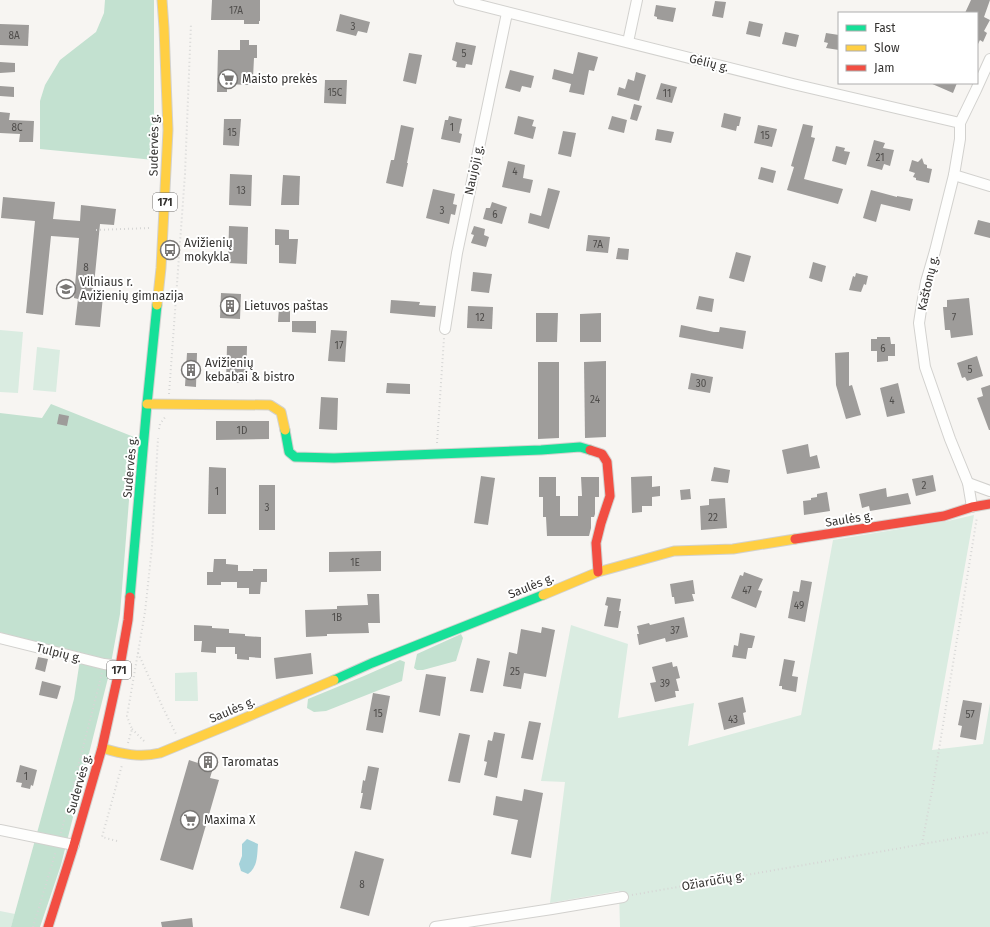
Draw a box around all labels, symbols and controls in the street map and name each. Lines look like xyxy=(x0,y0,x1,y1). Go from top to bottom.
house number: 17A xyxy=(229,5,243,17)
legend xyxy=(838,12,978,84)
house number: 3 xyxy=(351,21,356,33)
text: Fast xyxy=(874,21,896,35)
house number: 8A xyxy=(8,30,20,42)
text: Slow xyxy=(874,41,900,55)
house number: 5 xyxy=(461,48,467,60)
street label: Gėlių g. xyxy=(688,51,730,75)
text: Jam xyxy=(874,61,894,75)
supermarket icon: Maisto prekės xyxy=(217,68,239,90)
place label: Maisto prekės xyxy=(242,72,318,86)
house number: 15C xyxy=(328,87,343,99)
house number: 11 xyxy=(663,88,671,100)
street label: Sudervės g. xyxy=(146,114,162,176)
house number: 8C xyxy=(11,122,23,134)
house number: 1 xyxy=(450,122,454,134)
house number: 15 xyxy=(227,127,237,139)
house number: 15 xyxy=(760,130,770,142)
street label: Naujoji g. xyxy=(462,143,486,196)
house number: 21 xyxy=(875,152,885,164)
house number: 4 xyxy=(512,166,518,178)
house number: 13 xyxy=(236,185,246,197)
road number: 171 xyxy=(153,193,177,211)
house number: 3 xyxy=(440,205,445,217)
house number: 6 xyxy=(492,209,498,221)
place label: Avižienių mokykla xyxy=(184,236,233,264)
bus stop icon: Avižienių mokykla xyxy=(159,239,181,261)
house number: 7A xyxy=(593,239,603,251)
street label: Kaštonų g. xyxy=(915,254,941,312)
house number: 8 xyxy=(83,262,89,274)
place label: Vilniaus r. Avižienių gimnazija xyxy=(80,275,184,303)
school or university icon: Vilniaus r. Avižienių gimnazija xyxy=(55,278,77,300)
building icon: Lietuvos paštas xyxy=(219,295,241,317)
place label: Lietuvos paštas xyxy=(244,299,329,313)
house number: 12 xyxy=(475,312,485,324)
house number: 7 xyxy=(952,312,957,324)
house number: 17 xyxy=(335,340,344,352)
house number: 6 xyxy=(880,343,886,355)
place label: Avižienių kebabai & bistro xyxy=(205,356,295,384)
building icon: Avižienių kebabai & bistro xyxy=(180,359,202,381)
house number: 5 xyxy=(967,364,973,376)
house number: 30 xyxy=(696,378,707,390)
house number: 24 xyxy=(590,394,601,406)
house number: 4 xyxy=(889,395,895,407)
house number: 1D xyxy=(237,425,247,437)
street label: Sudervės g. xyxy=(120,435,140,499)
house number: 2 xyxy=(922,480,927,492)
house number: 1 xyxy=(215,486,219,498)
house number: 3 xyxy=(265,502,270,514)
street label: Saulės g. xyxy=(824,508,874,530)
house number: 22 xyxy=(708,512,718,524)
house number: 1E xyxy=(350,557,360,569)
street label: Saulės g. xyxy=(506,570,556,601)
house number: 47 xyxy=(742,585,752,597)
house number: 49 xyxy=(794,600,804,612)
house number: 1B xyxy=(332,612,342,624)
house number: 37 xyxy=(670,625,680,637)
street label: Tulpių g. xyxy=(35,641,83,665)
road number: 171 xyxy=(107,661,131,679)
house number: 25 xyxy=(510,666,520,678)
house number: 39 xyxy=(660,678,670,690)
street label: Saulės g. xyxy=(207,694,257,726)
house number: 15 xyxy=(373,708,383,720)
house number: 57 xyxy=(965,709,975,721)
house number: 43 xyxy=(728,714,738,726)
building icon: Taromatas xyxy=(197,751,219,773)
street label: Sudervės g. xyxy=(64,752,94,816)
place label: Taromatas xyxy=(222,755,279,769)
house number: 1 xyxy=(24,771,28,783)
supermarket icon: Maxima X xyxy=(179,809,201,831)
place label: Maxima X xyxy=(204,813,256,827)
street label: Ožiarūčių g. xyxy=(681,869,746,893)
house number: 8 xyxy=(359,879,365,891)

